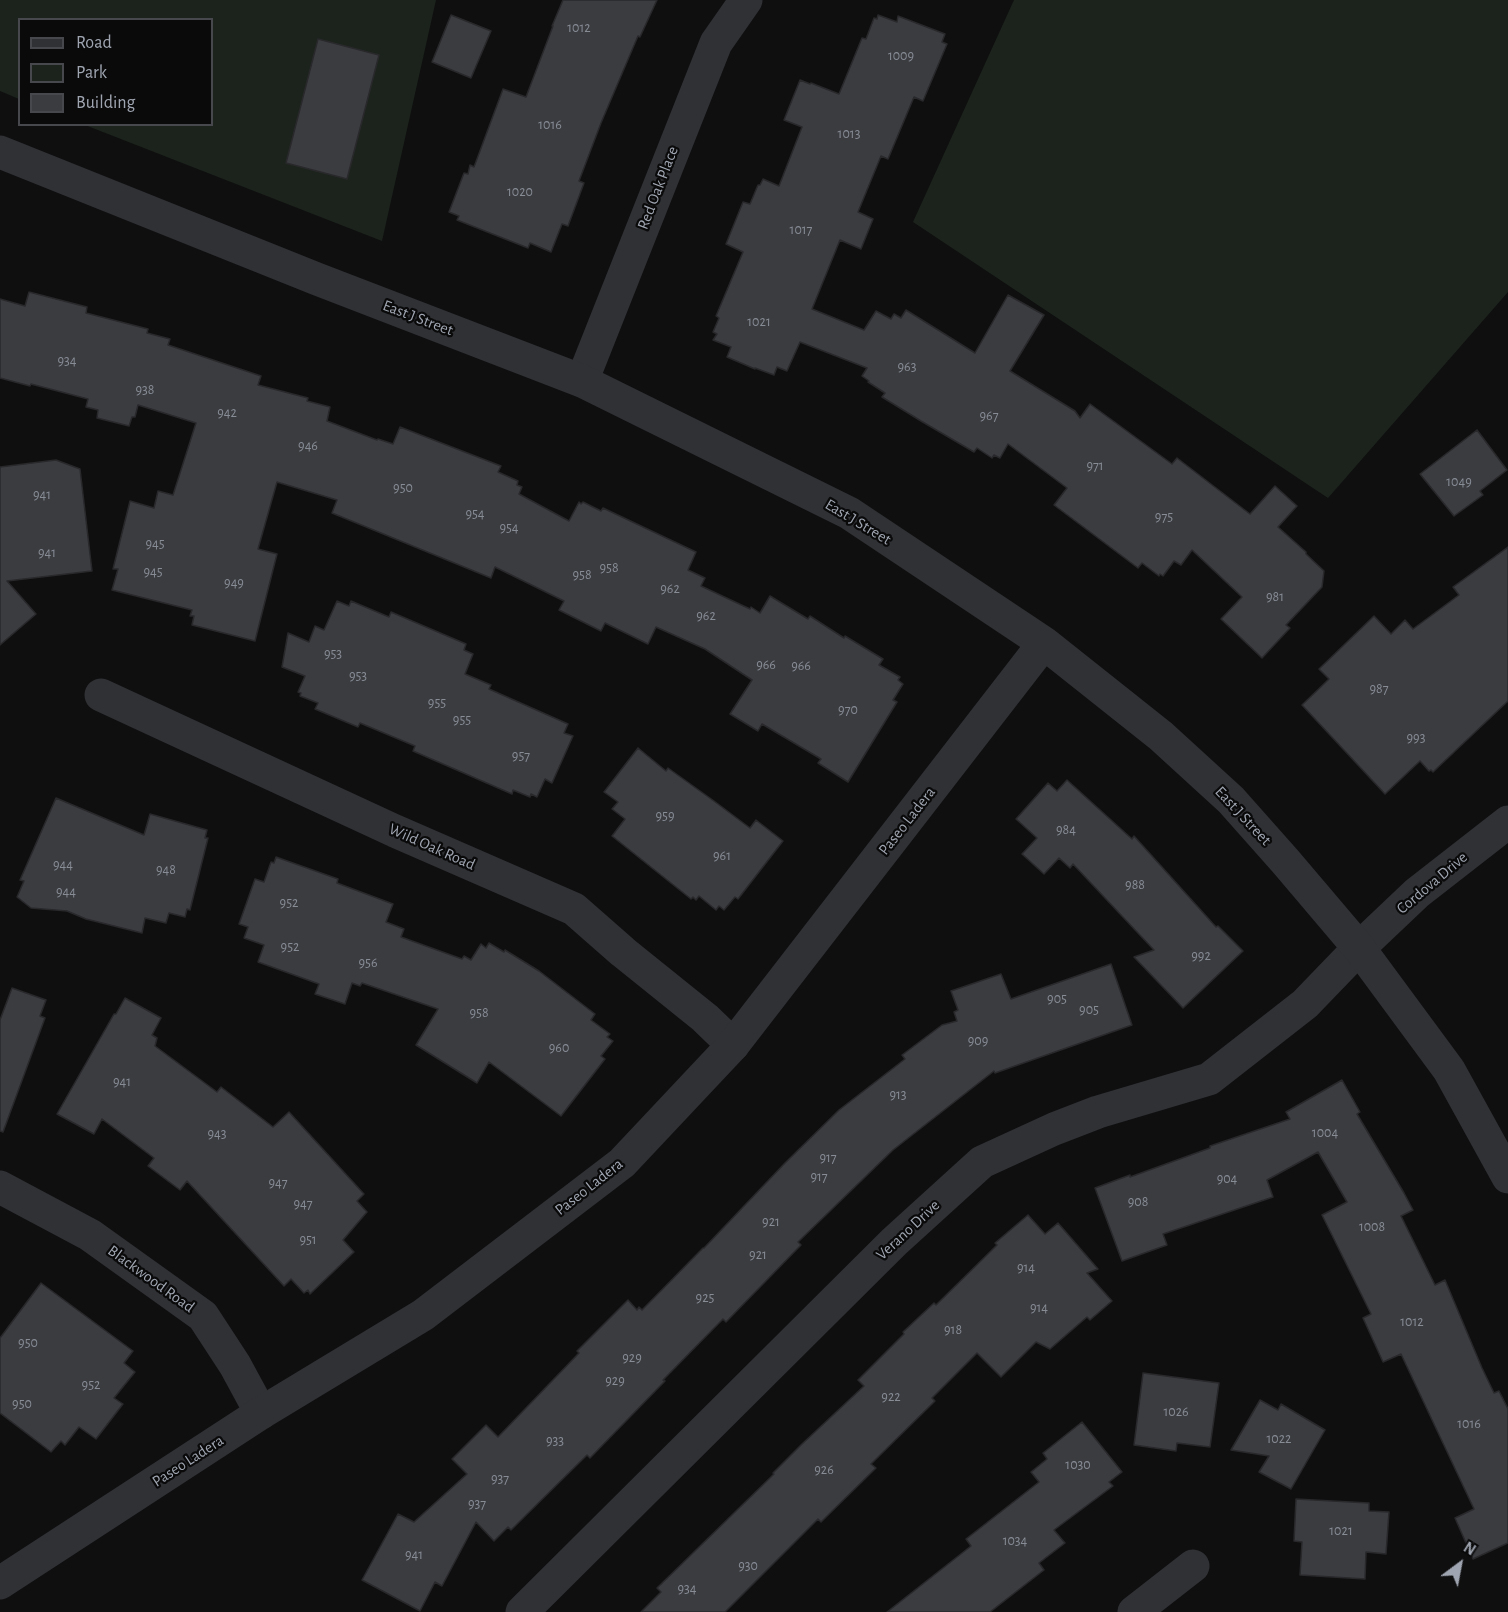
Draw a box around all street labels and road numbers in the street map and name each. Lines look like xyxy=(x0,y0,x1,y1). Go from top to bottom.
street label: Red Oak Place xyxy=(633,144,683,232)
street label: East J Street xyxy=(380,296,456,340)
street label: East J Street xyxy=(821,495,895,549)
street label: East J Street xyxy=(1211,782,1275,850)
street label: Paseo Ladera xyxy=(874,783,940,859)
street label: Wild Oak Road xyxy=(386,819,478,875)
street label: Cordova Drive xyxy=(1393,848,1471,918)
street label: Paseo Ladera xyxy=(551,1154,627,1220)
street label: Verano Drive xyxy=(872,1196,944,1264)
street label: Blackwood Road xyxy=(104,1241,198,1317)
street label: Paseo Ladera xyxy=(149,1431,227,1491)

